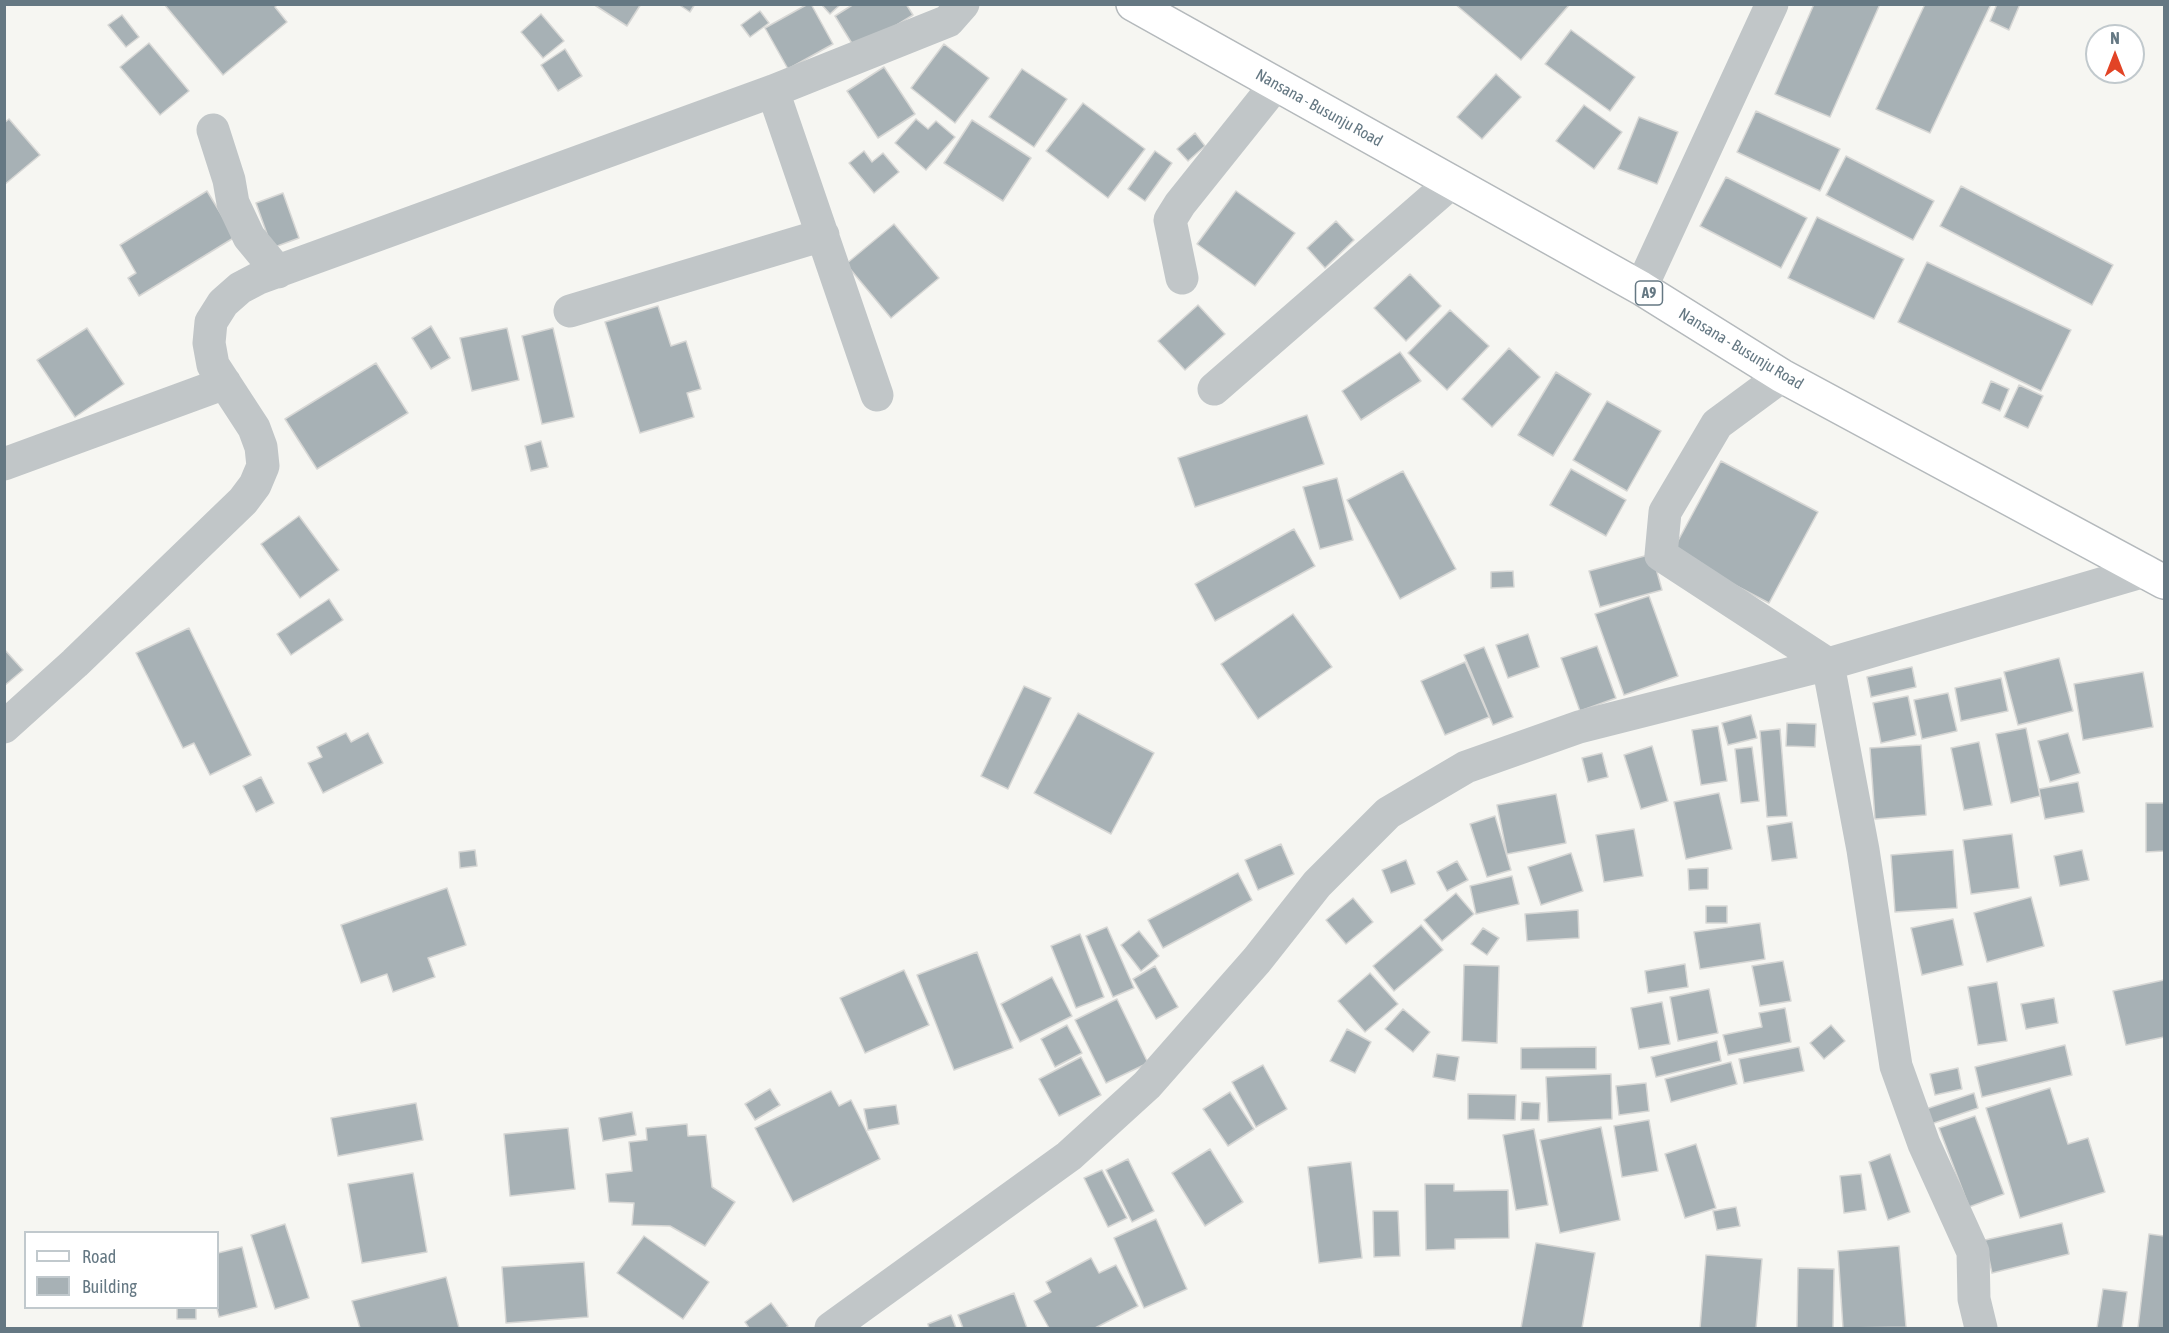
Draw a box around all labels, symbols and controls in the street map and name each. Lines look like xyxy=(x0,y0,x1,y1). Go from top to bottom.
north arrow xyxy=(2085,24,2145,84)
text: N xyxy=(2110,29,2120,47)
street label: Nansana - Busunju Road xyxy=(1252,65,1386,151)
road number: A9 xyxy=(1636,281,1662,305)
street label: Nansana - Busunju Road xyxy=(1675,304,1807,394)
legend xyxy=(24,1231,219,1309)
text: Road xyxy=(82,1246,116,1267)
text: Building xyxy=(82,1276,137,1297)

